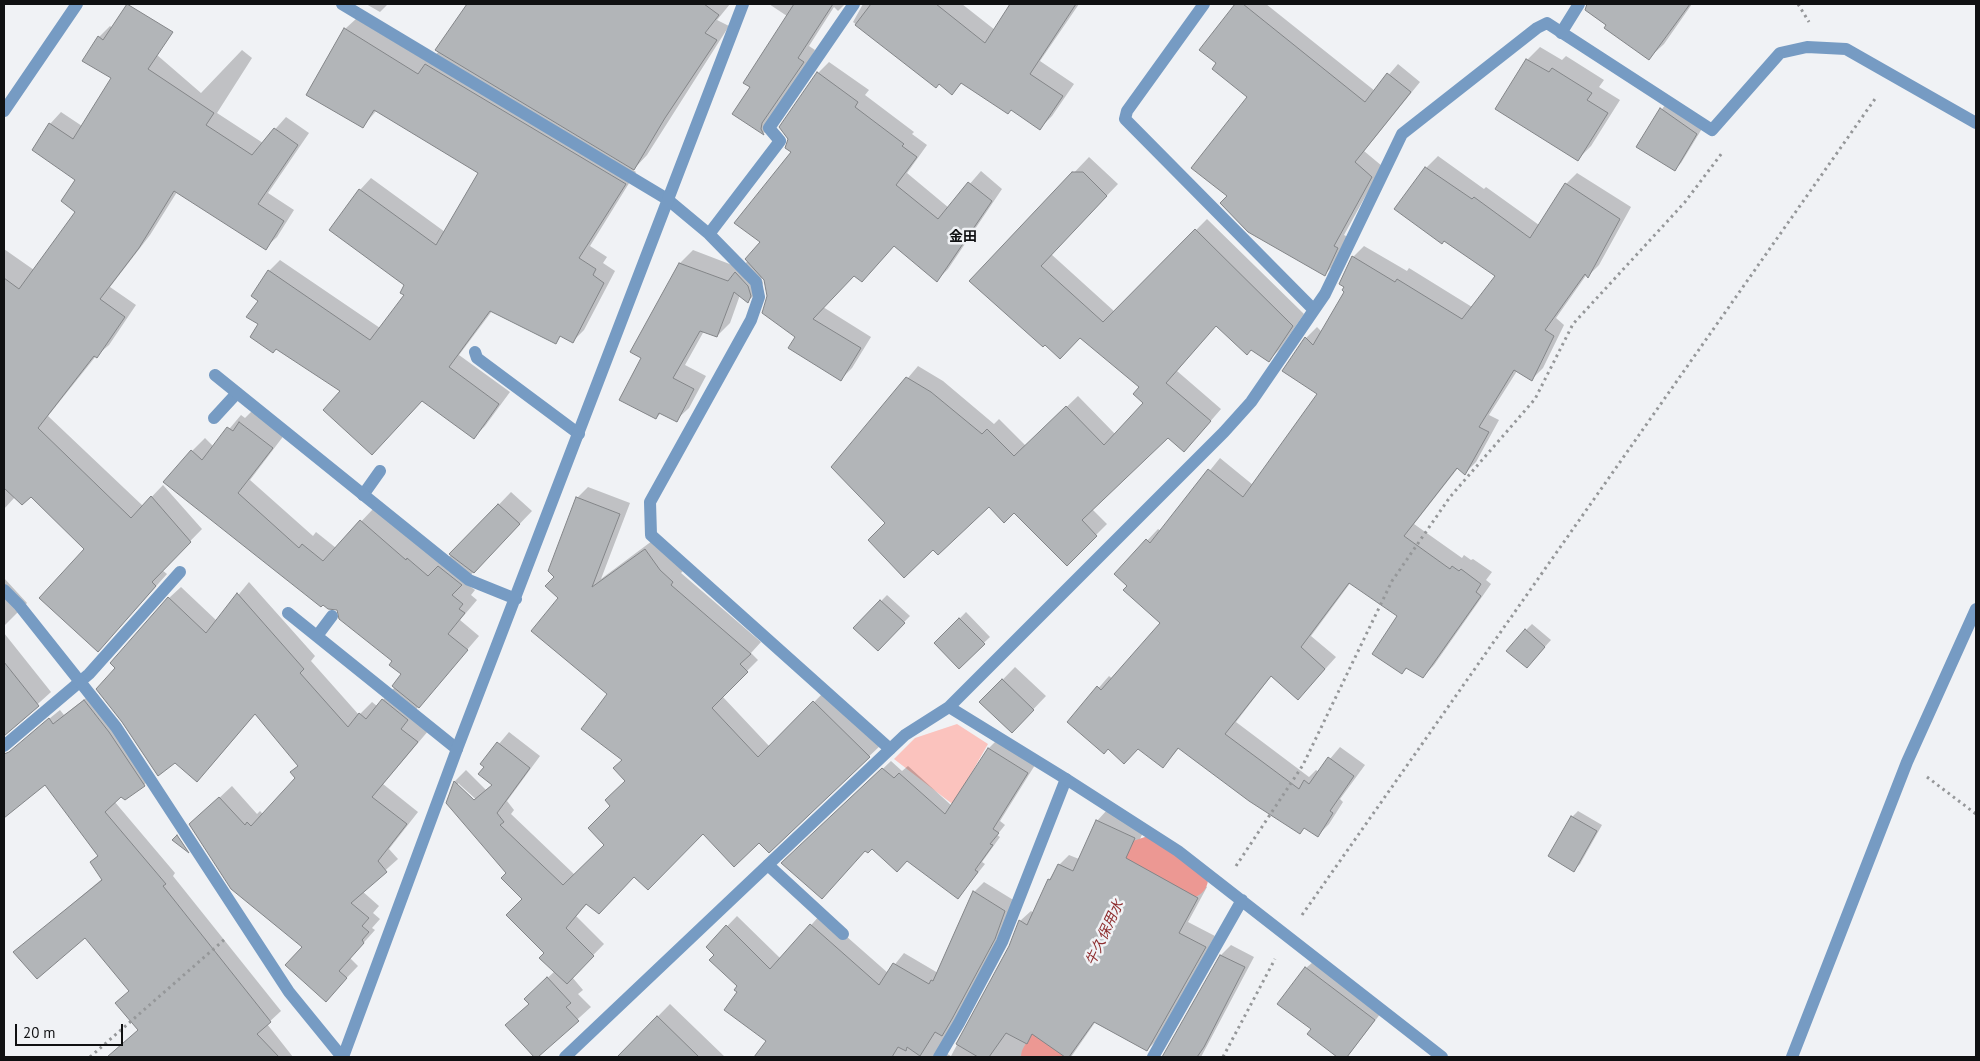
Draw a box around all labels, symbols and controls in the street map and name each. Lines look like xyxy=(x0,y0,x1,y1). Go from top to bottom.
district label: 金田 xyxy=(949,229,977,245)
water label: 牛久保用水 xyxy=(1083,898,1127,968)
scale bar xyxy=(18,1014,125,1046)
text: 20 m xyxy=(23,1023,56,1042)

